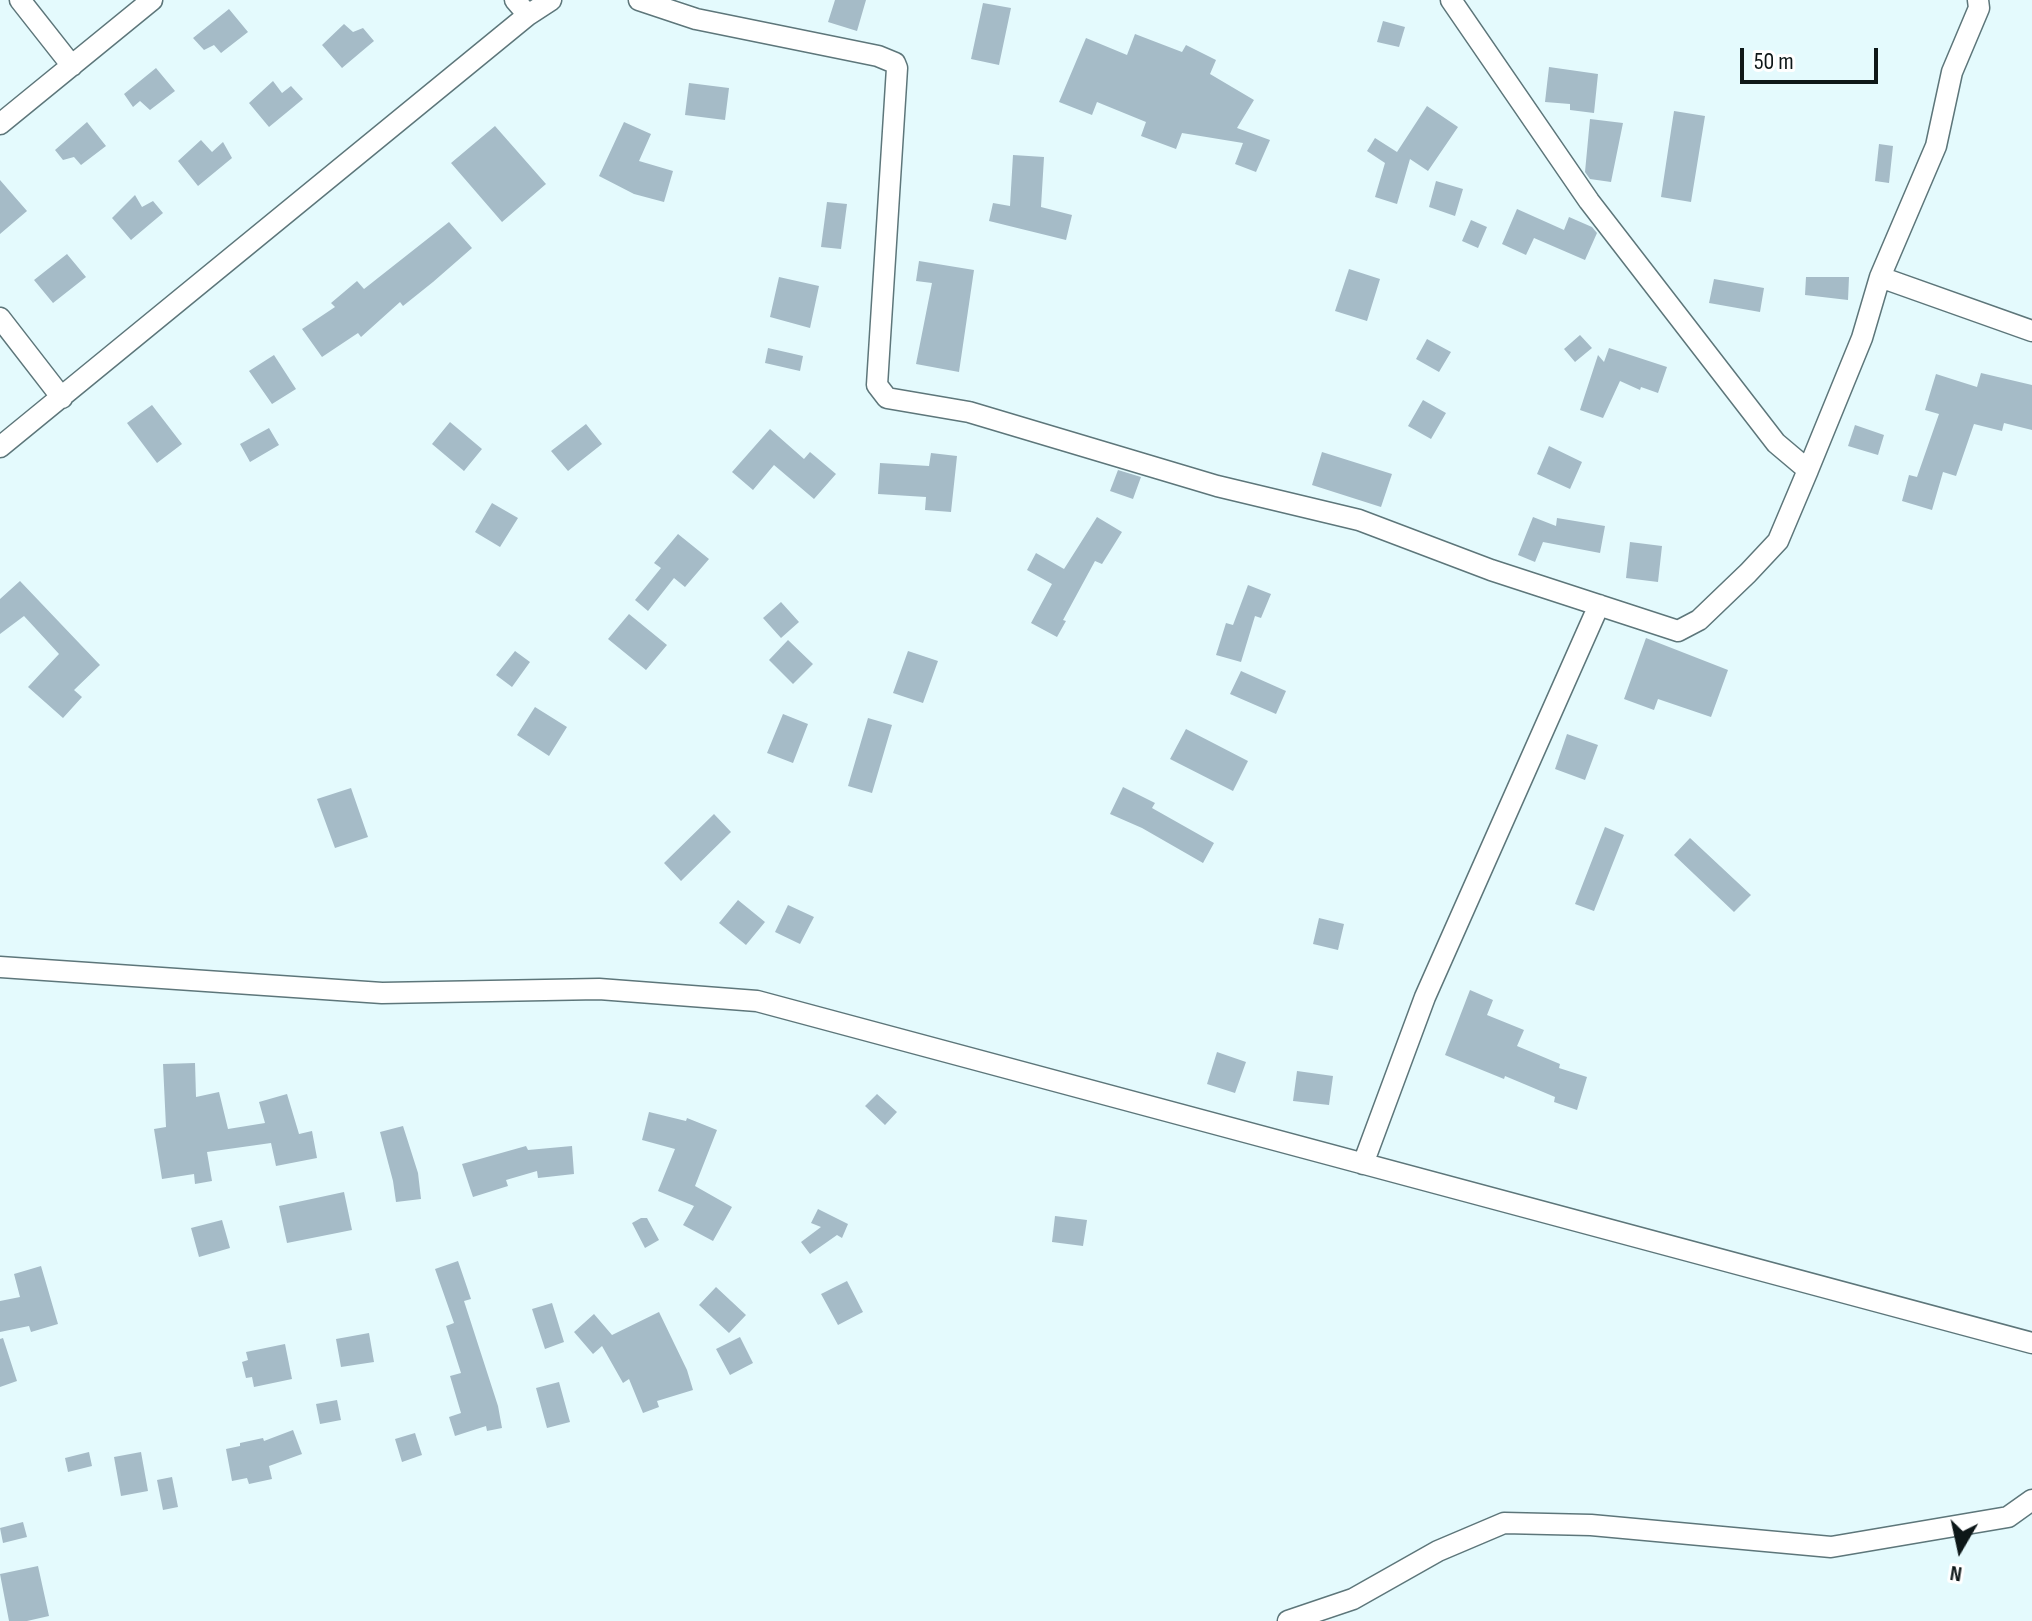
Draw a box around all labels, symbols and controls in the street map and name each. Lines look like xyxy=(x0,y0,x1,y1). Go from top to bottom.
scale bar xyxy=(1744,32,1882,82)
text: 50 m xyxy=(1754,47,1794,76)
north arrow xyxy=(1920,1509,2000,1589)
text: N xyxy=(1948,1559,1964,1587)

